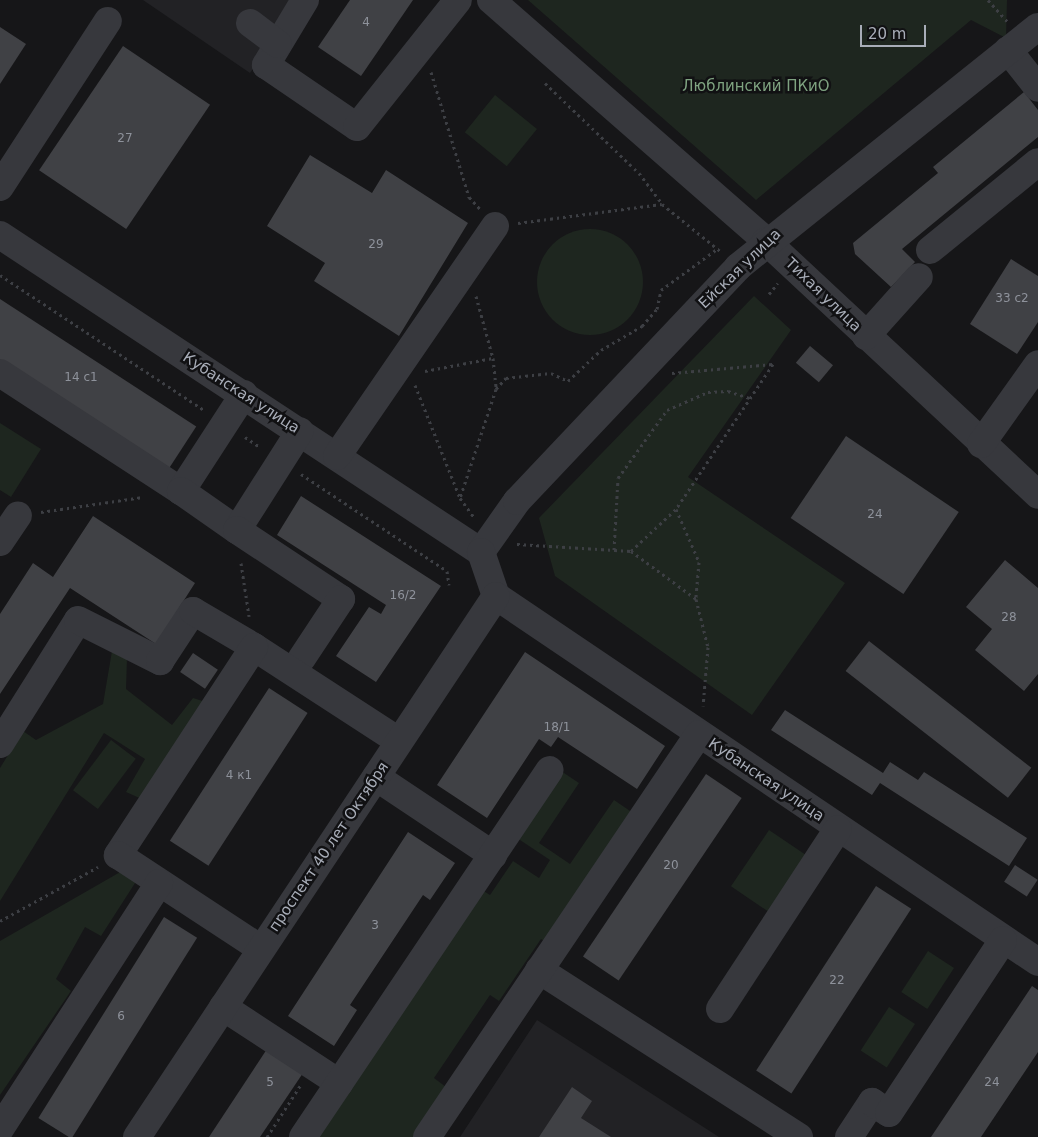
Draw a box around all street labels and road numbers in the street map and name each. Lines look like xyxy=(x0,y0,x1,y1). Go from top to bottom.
street label: Ейская улица xyxy=(695,225,785,313)
street label: Тихая улица xyxy=(781,254,865,336)
street label: Кубанская улица xyxy=(179,349,303,437)
street label: Кубанская улица xyxy=(705,735,827,825)
street label: проспект 40 лет Октября xyxy=(265,759,393,935)

